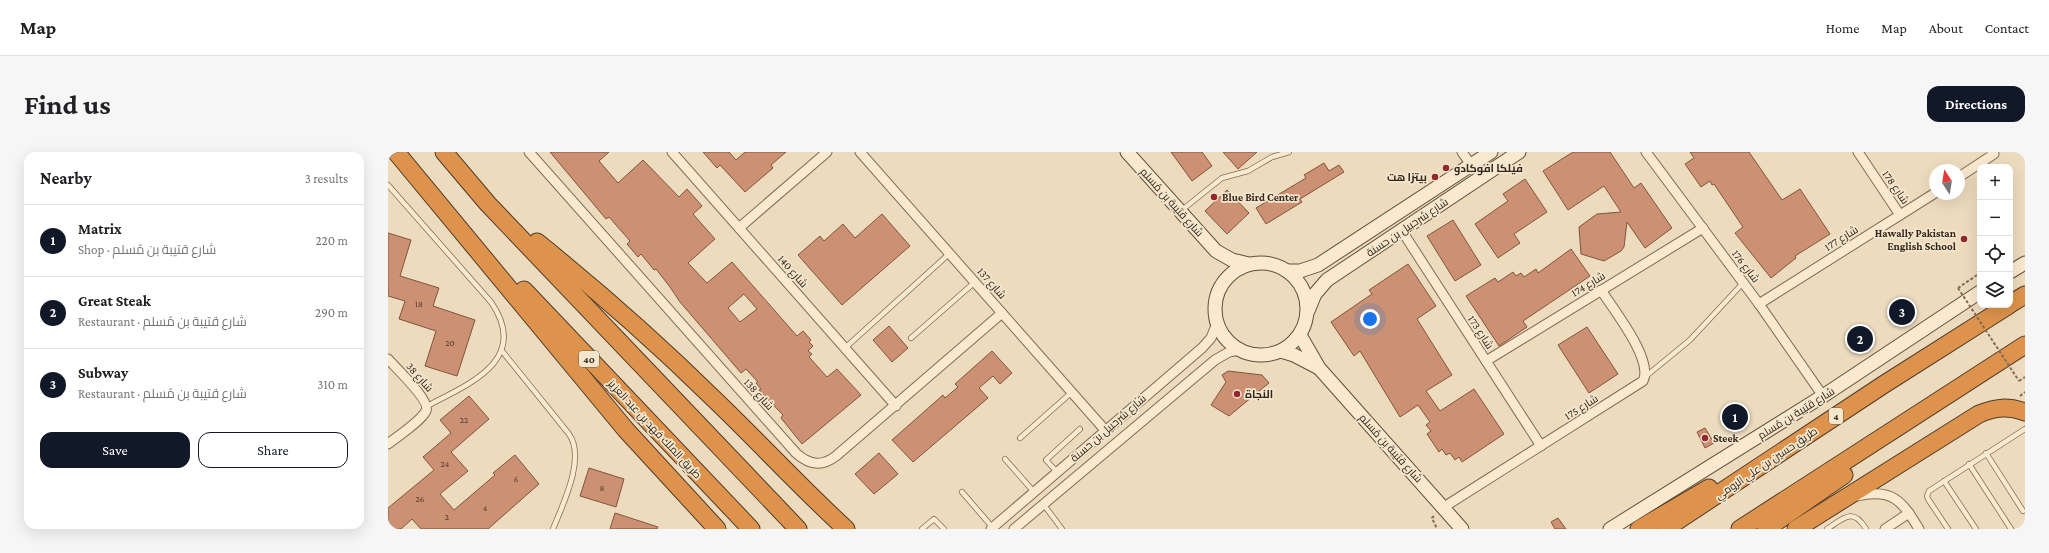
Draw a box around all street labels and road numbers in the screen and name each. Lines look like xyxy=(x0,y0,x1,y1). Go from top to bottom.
street label: شارع قتيبة بن مُسلم xyxy=(1137,165,1206,240)
street label: شارع 178 xyxy=(1879,168,1912,207)
street label: شارع شرحبيل بن حسنة xyxy=(1364,195,1451,260)
street label: شارع 177 xyxy=(1822,223,1861,255)
street label: شارع 176 xyxy=(1728,247,1762,286)
street label: شارع 140 xyxy=(774,252,810,291)
street label: شارع 137 xyxy=(974,265,1009,302)
street label: شارع 174 xyxy=(1569,269,1608,300)
street label: شارع 173 xyxy=(1464,313,1496,352)
road number: 40 xyxy=(579,351,599,367)
street label: شارع 38 xyxy=(403,360,436,395)
street label: طريق الملك فهد بن عبد العزيز xyxy=(605,376,704,482)
street label: شارع 138 xyxy=(740,376,776,414)
street label: شارع قتيبة بن مُسلم xyxy=(1755,385,1838,443)
street label: شارع شرحبيل بن حسنة xyxy=(1068,392,1149,465)
street label: شارع 175 xyxy=(1562,392,1601,424)
road number: 4 xyxy=(1829,408,1843,424)
street label: شارع قتيبة بن مُسلم xyxy=(1356,411,1425,486)
street label: طريق حسين بن علي الرومي xyxy=(1713,424,1821,504)

